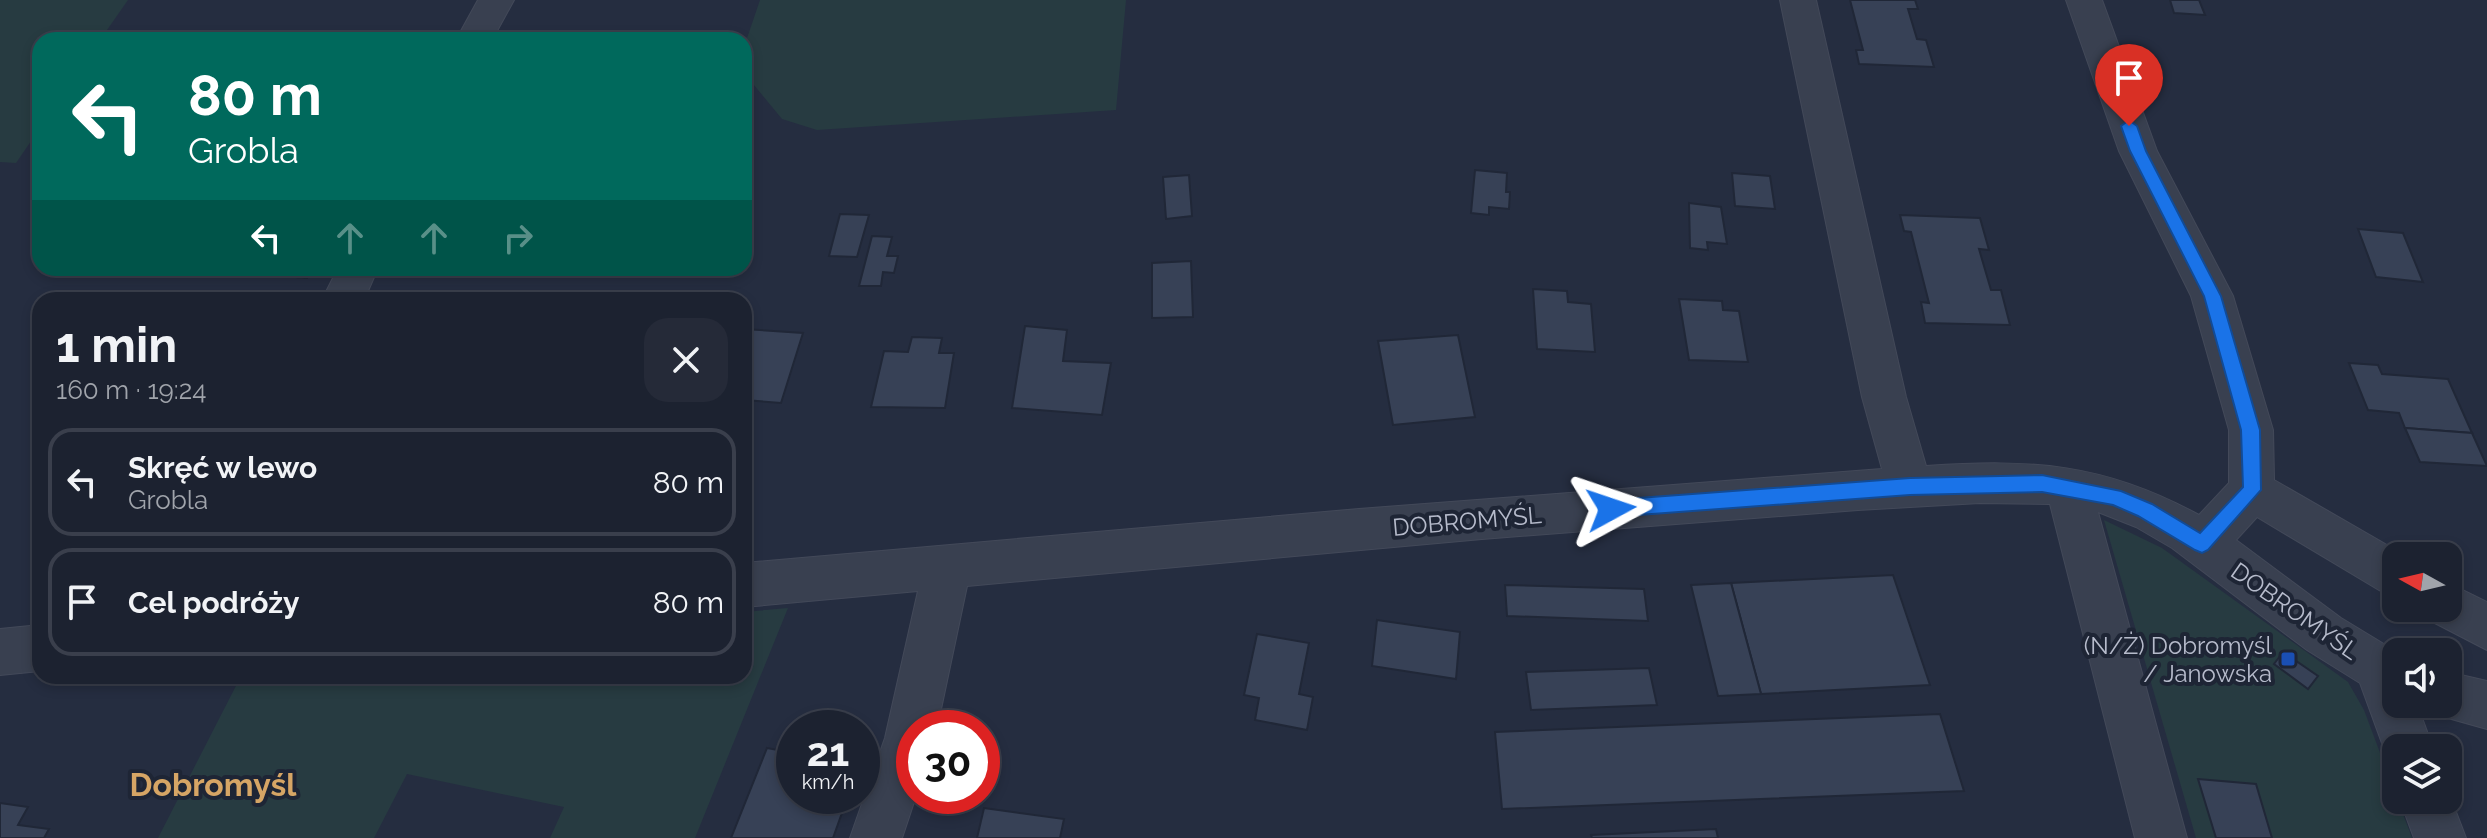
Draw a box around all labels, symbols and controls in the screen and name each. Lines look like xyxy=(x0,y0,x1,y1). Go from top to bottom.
pin xyxy=(2095,44,2163,126)
icon: arrive xyxy=(2107,56,2151,100)
text: 80 m xyxy=(188,62,322,128)
icon: left xyxy=(56,64,160,168)
text: Grobla xyxy=(188,129,299,171)
icon: left xyxy=(244,216,288,260)
icon: ahead xyxy=(328,216,372,260)
icon: ahead xyxy=(412,216,456,260)
icon: right xyxy=(496,216,540,260)
text: 1 min xyxy=(56,317,177,373)
button: close xyxy=(644,318,728,402)
text: 160 m · 19:24 xyxy=(56,375,206,405)
text: Skręć w lewo xyxy=(128,450,317,485)
icon: left xyxy=(60,460,104,504)
text: 80 m xyxy=(653,465,724,500)
position arrow xyxy=(1569,467,1653,551)
text: Grobla xyxy=(128,485,208,515)
street label: DOBROMYŚL xyxy=(1391,500,1543,542)
north arrow xyxy=(2382,542,2462,622)
map controls xyxy=(2382,542,2462,814)
street label: DOBROMYŚL xyxy=(2225,556,2365,666)
icon: arrive xyxy=(60,580,104,624)
text: Cel podróży xyxy=(128,585,300,620)
text: 80 m xyxy=(653,585,724,620)
place label: (N/Ż) Dobromyśl / Janowska xyxy=(2084,631,2272,688)
button: sound xyxy=(2382,638,2462,718)
marker: (N/Ż) Dobromyśl / Janowska xyxy=(2279,650,2297,668)
speed limit sign: 30 xyxy=(896,710,1000,814)
text: 21 xyxy=(807,728,849,775)
button: layers xyxy=(2382,734,2462,814)
district label: Dobromyśl xyxy=(130,766,297,803)
text: km/h xyxy=(802,770,854,794)

